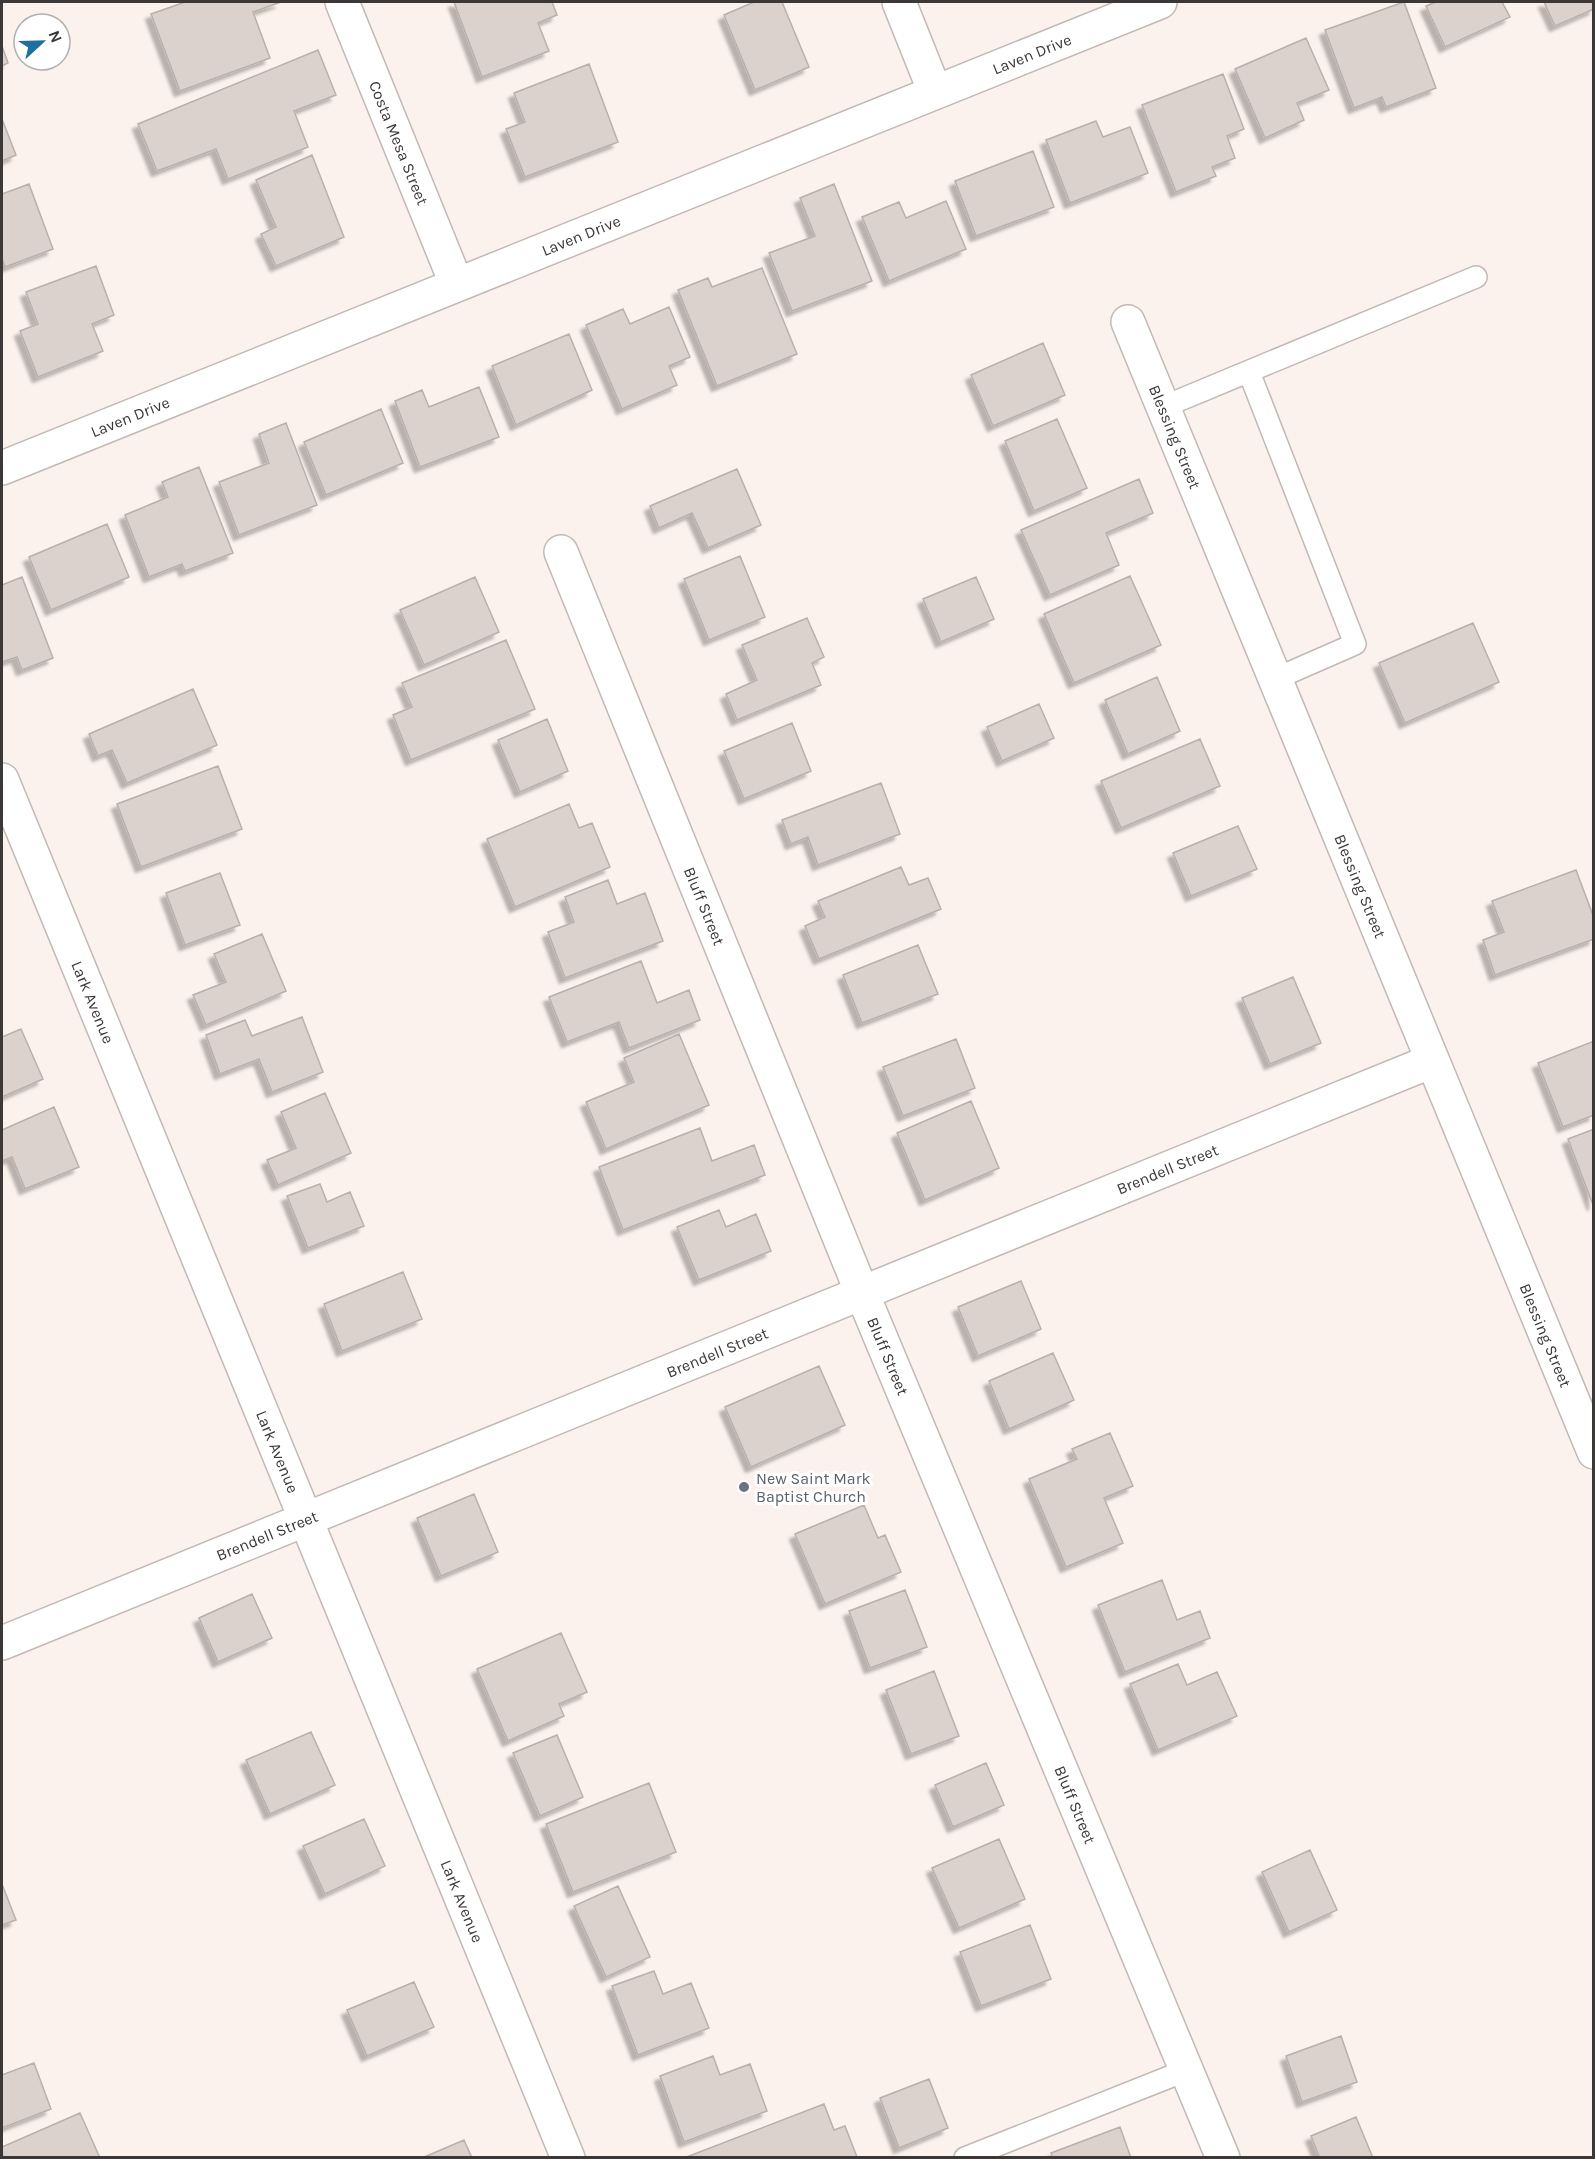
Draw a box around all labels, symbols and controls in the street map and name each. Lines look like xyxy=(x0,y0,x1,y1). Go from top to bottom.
north arrow xyxy=(12,12,72,72)
text: N xyxy=(44,28,66,45)
street label: Laven Drive xyxy=(989,29,1074,78)
street label: Costa Mesa Street xyxy=(365,78,433,208)
street label: Laven Drive xyxy=(539,211,623,259)
street label: Blessing Street xyxy=(1145,382,1205,491)
street label: Laven Drive xyxy=(88,392,172,441)
street label: Blessing Street xyxy=(1331,831,1390,941)
street label: Bluff Street xyxy=(680,864,729,948)
street label: Lark Avenue xyxy=(68,958,119,1046)
street label: Brendell Street xyxy=(1114,1140,1221,1198)
street label: Blessing Street xyxy=(1516,1280,1576,1390)
street label: Bluff Street xyxy=(864,1314,913,1398)
street label: Brendell Street xyxy=(663,1323,771,1381)
street label: Lark Avenue xyxy=(252,1407,303,1496)
place label: New Saint Mark Baptist Church xyxy=(756,1469,870,1506)
marker: New Saint Mark Baptist Church xyxy=(737,1480,751,1494)
street label: Brendell Street xyxy=(213,1506,321,1564)
street label: Bluff Street xyxy=(1051,1763,1100,1846)
street label: Lark Avenue xyxy=(437,1857,488,1945)

